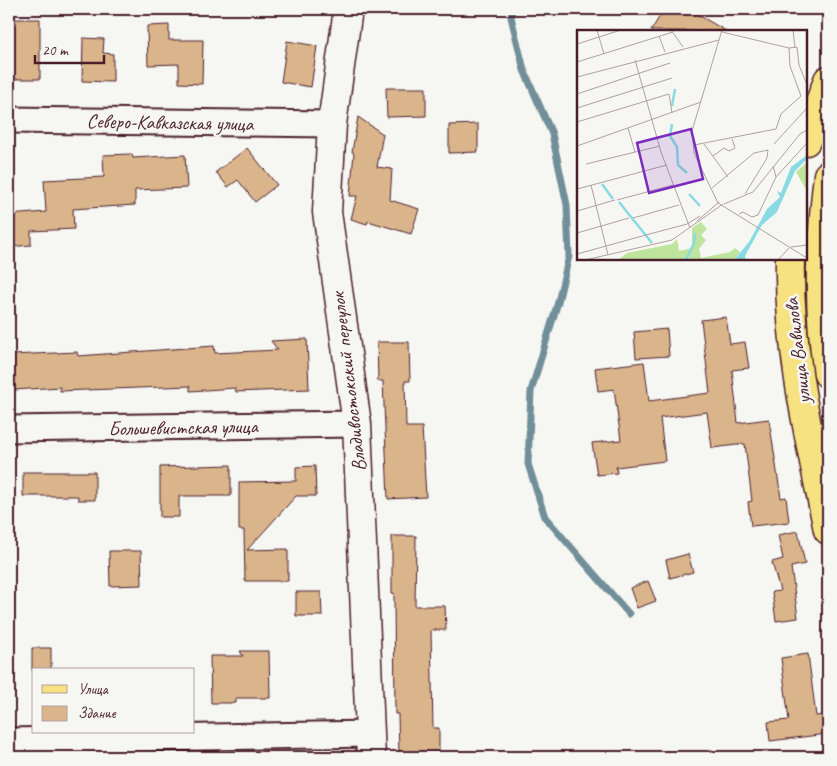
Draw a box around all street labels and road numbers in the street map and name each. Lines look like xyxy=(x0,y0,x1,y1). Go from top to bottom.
street label: Северо-Кавказская улица xyxy=(86,109,255,136)
street label: Владивостокский переулок xyxy=(325,289,372,473)
street label: улица Вавилова xyxy=(778,295,817,406)
street label: Большевистская улица xyxy=(108,414,260,441)

